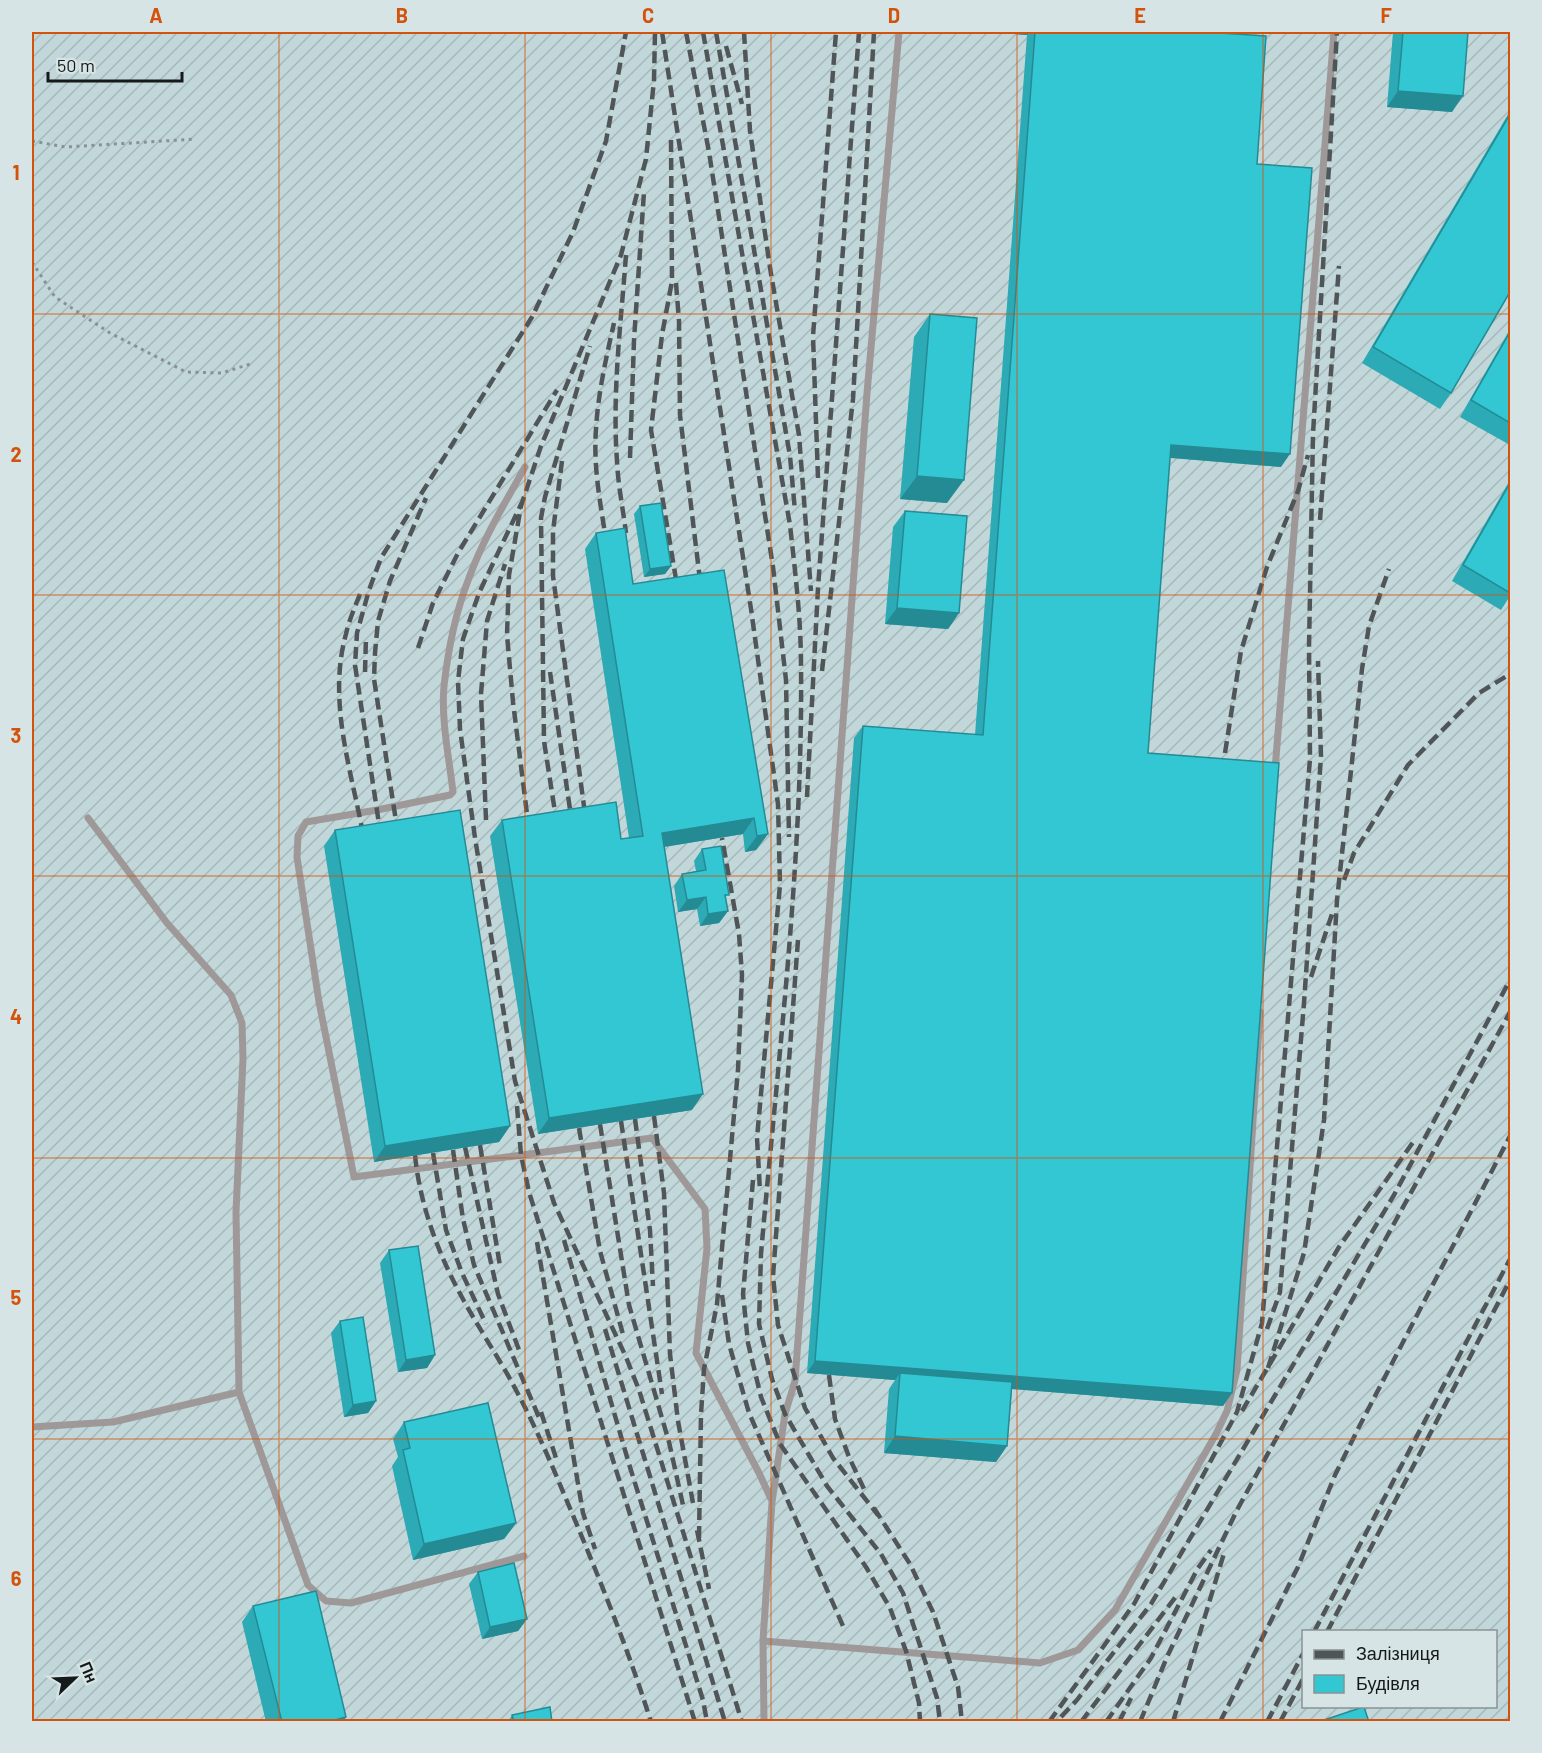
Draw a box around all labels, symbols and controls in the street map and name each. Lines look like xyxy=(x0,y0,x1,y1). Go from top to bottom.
text: A xyxy=(149,3,163,27)
text: B xyxy=(396,3,408,27)
text: C xyxy=(642,3,654,27)
text: D xyxy=(888,3,900,27)
text: E xyxy=(1134,3,1146,27)
text: F xyxy=(1380,3,1392,27)
scale bar xyxy=(48,45,182,83)
text: 50 m xyxy=(57,54,95,76)
text: 1 xyxy=(12,160,20,184)
text: 2 xyxy=(10,442,22,466)
text: 3 xyxy=(11,723,21,747)
text: 4 xyxy=(10,1004,22,1028)
text: 5 xyxy=(11,1285,22,1309)
text: 6 xyxy=(11,1566,22,1590)
legend xyxy=(1302,1630,1497,1708)
text: Залізниця xyxy=(1356,1642,1440,1664)
north arrow xyxy=(45,1648,105,1708)
text: Пн xyxy=(76,1658,102,1685)
text: Будівля xyxy=(1356,1672,1420,1694)

